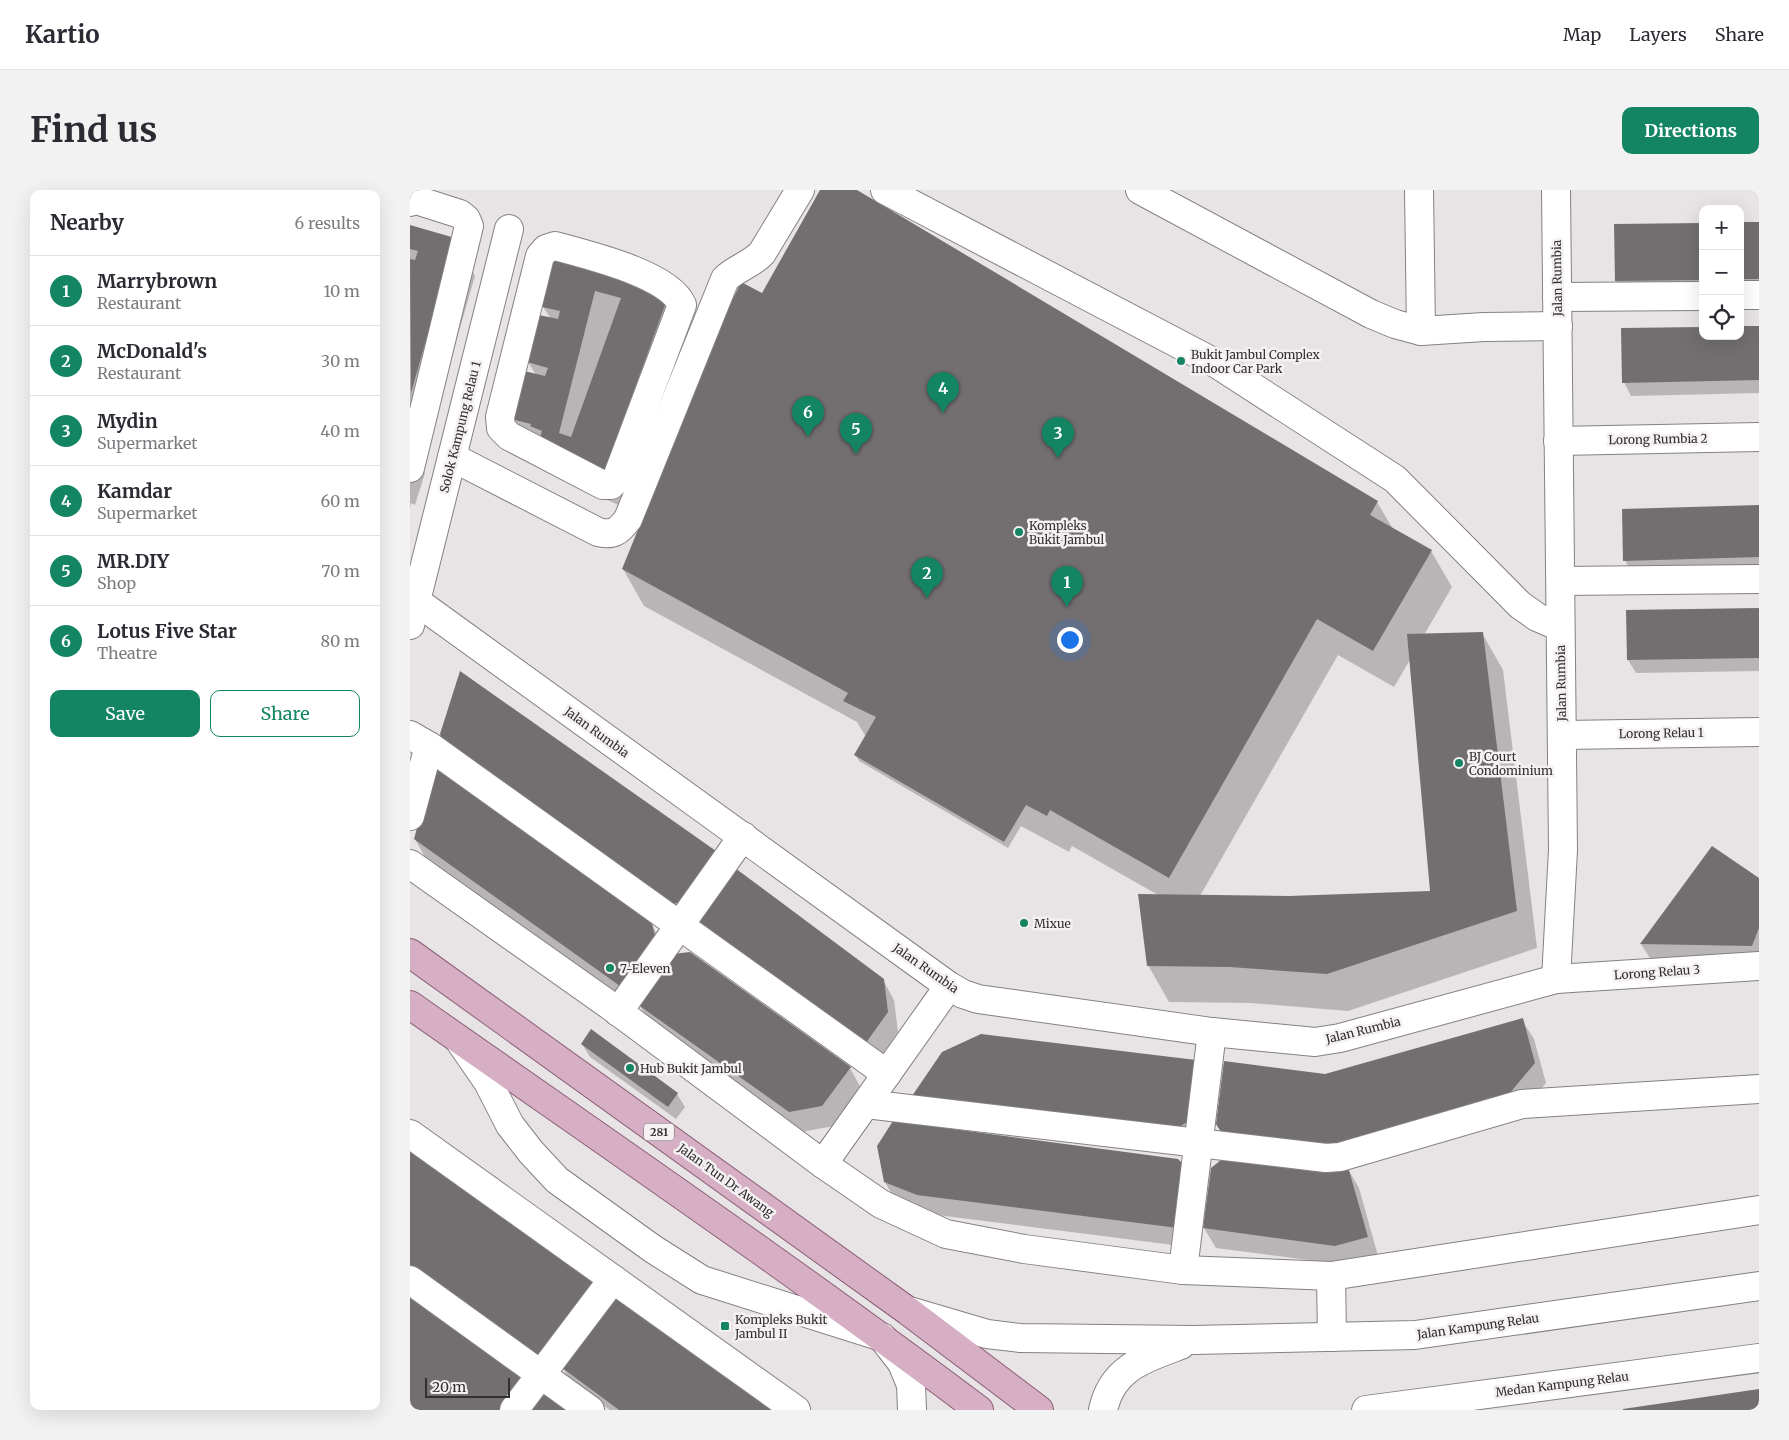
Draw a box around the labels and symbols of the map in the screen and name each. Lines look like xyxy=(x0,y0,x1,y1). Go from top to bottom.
street label: Jalan Rumbia xyxy=(1549,239,1565,317)
place label: Bukit Jambul Complex Indoor Car Park xyxy=(1191,347,1321,376)
marker: Bukit Jambul Complex Indoor Car Park xyxy=(1175,355,1187,367)
street label: Solok Kampung Relau 1 xyxy=(436,359,484,494)
pin: 4 xyxy=(927,372,959,413)
pin: 6 xyxy=(792,396,824,437)
pin: 5 xyxy=(840,413,872,454)
pin: 3 xyxy=(1042,417,1074,458)
street label: Lorong Rumbia 2 xyxy=(1608,431,1708,447)
place label: Kompleks Bukit Jambul xyxy=(1029,518,1104,547)
marker: Kompleks Bukit Jambul xyxy=(1013,526,1025,538)
pin: 2 xyxy=(911,557,943,598)
pin: 1 xyxy=(1051,566,1083,607)
your location xyxy=(1057,627,1083,653)
street label: Jalan Rumbia xyxy=(1553,644,1569,722)
street label: Jalan Rumbia xyxy=(561,703,633,761)
street label: Lorong Relau 1 xyxy=(1618,725,1704,741)
place label: BJ Court Condominium xyxy=(1469,749,1553,778)
marker: BJ Court Condominium xyxy=(1453,757,1465,769)
place label: Mixue xyxy=(1034,916,1071,931)
marker: Mixue xyxy=(1018,917,1030,929)
street label: Jalan Rumbia xyxy=(890,939,962,996)
place label: 7-Eleven xyxy=(620,961,670,976)
marker: 7-Eleven xyxy=(604,962,616,974)
street label: Lorong Relau 3 xyxy=(1613,962,1701,982)
street label: Jalan Rumbia xyxy=(1323,1013,1402,1047)
place label: Hub Bukit Jambul xyxy=(640,1061,742,1076)
marker: Hub Bukit Jambul xyxy=(624,1062,636,1074)
road number: 281 xyxy=(644,1124,674,1140)
street label: Jalan Tun Dr Awang xyxy=(674,1140,777,1220)
street label: Jalan Kampung Relau xyxy=(1415,1310,1540,1342)
place label: Kompleks Bukit Jambul II xyxy=(734,1312,827,1341)
marker: Kompleks Bukit Jambul II xyxy=(719,1320,731,1332)
street label: Medan Kampung Relau xyxy=(1494,1368,1630,1400)
scale bar xyxy=(425,1375,510,1398)

